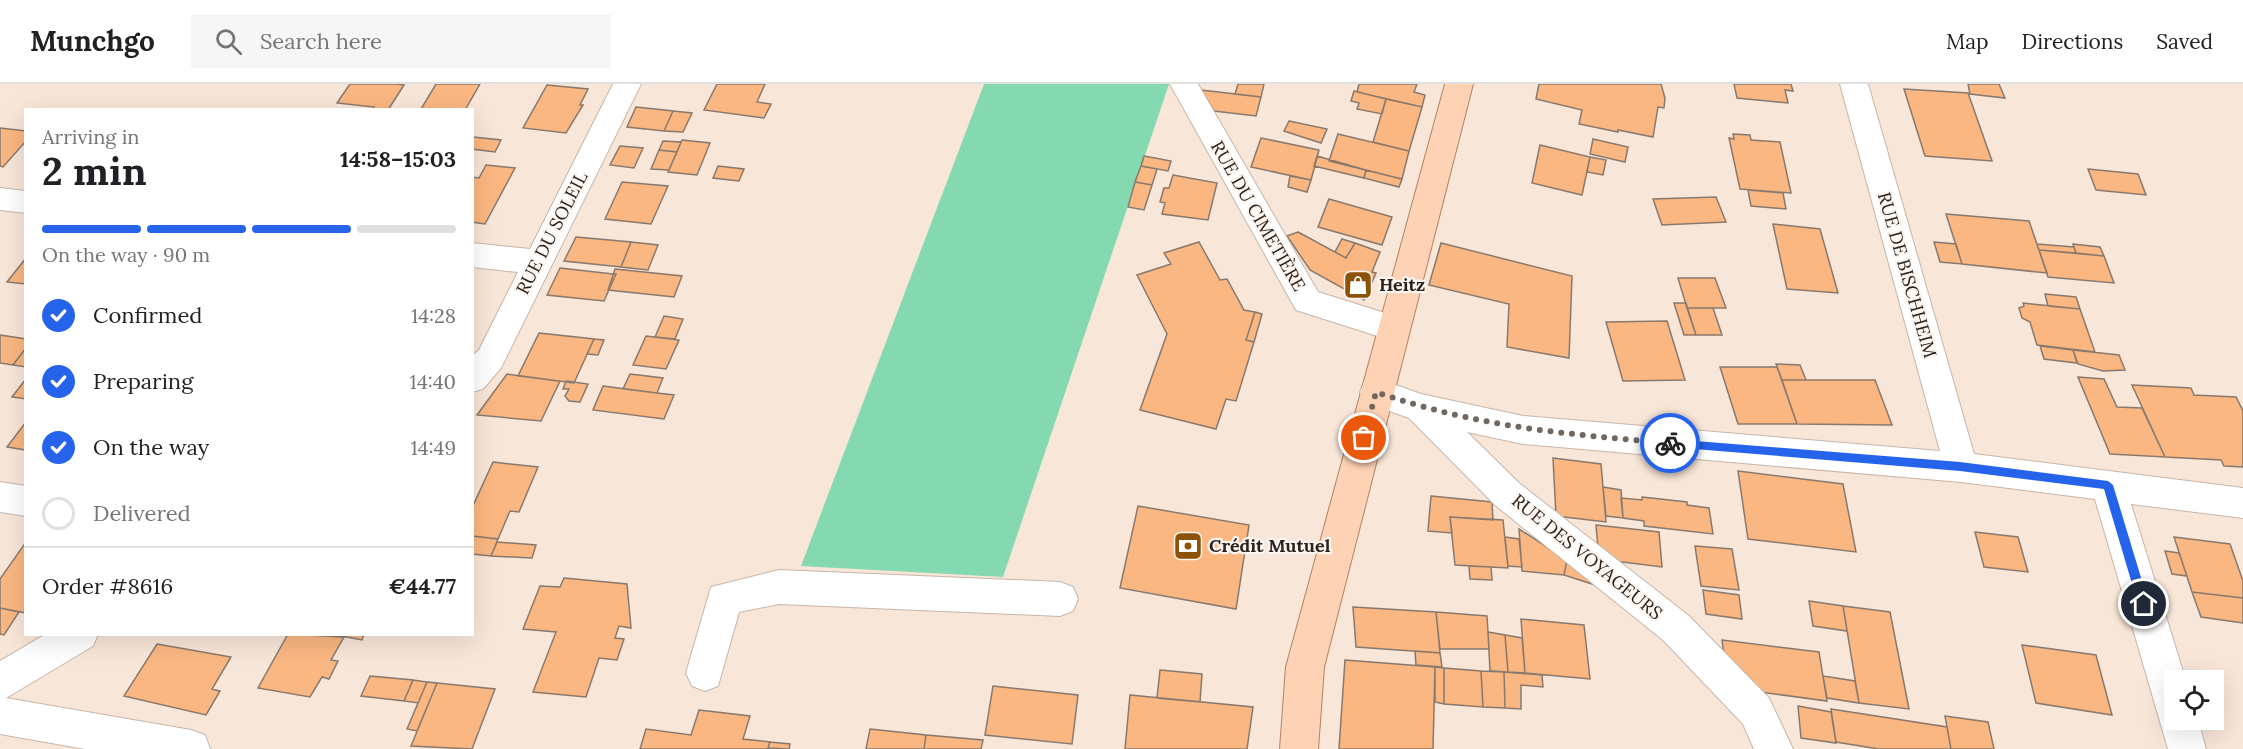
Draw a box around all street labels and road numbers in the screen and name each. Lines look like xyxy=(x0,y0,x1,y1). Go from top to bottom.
street label: RUE DU CIMETIÈRE xyxy=(1206,136,1311,295)
street label: RUE DU SOLEIL xyxy=(511,167,593,298)
street label: RUE DE BISCHHEIM xyxy=(1873,189,1942,360)
street label: RUE DES VOYAGEURS xyxy=(1507,489,1667,625)

